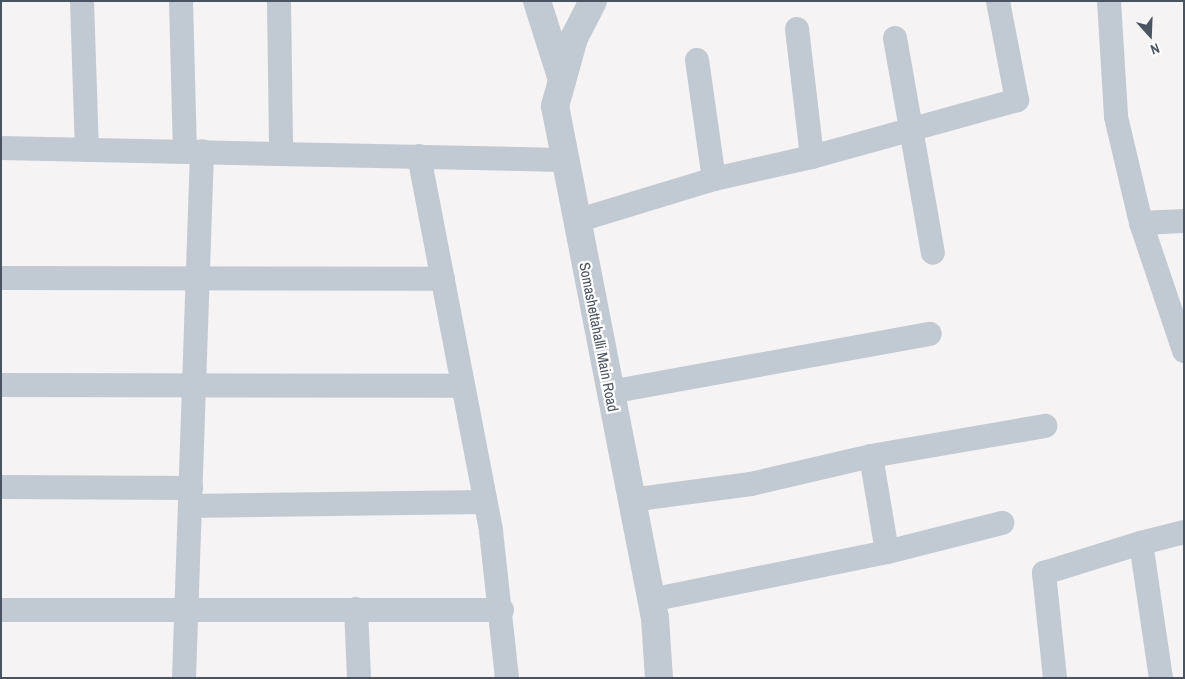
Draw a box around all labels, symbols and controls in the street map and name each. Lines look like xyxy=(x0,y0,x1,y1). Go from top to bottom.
north arrow xyxy=(1125,10,1175,60)
text: N xyxy=(1148,39,1162,59)
street label: Somashettahalli Main Road xyxy=(576,261,622,413)

